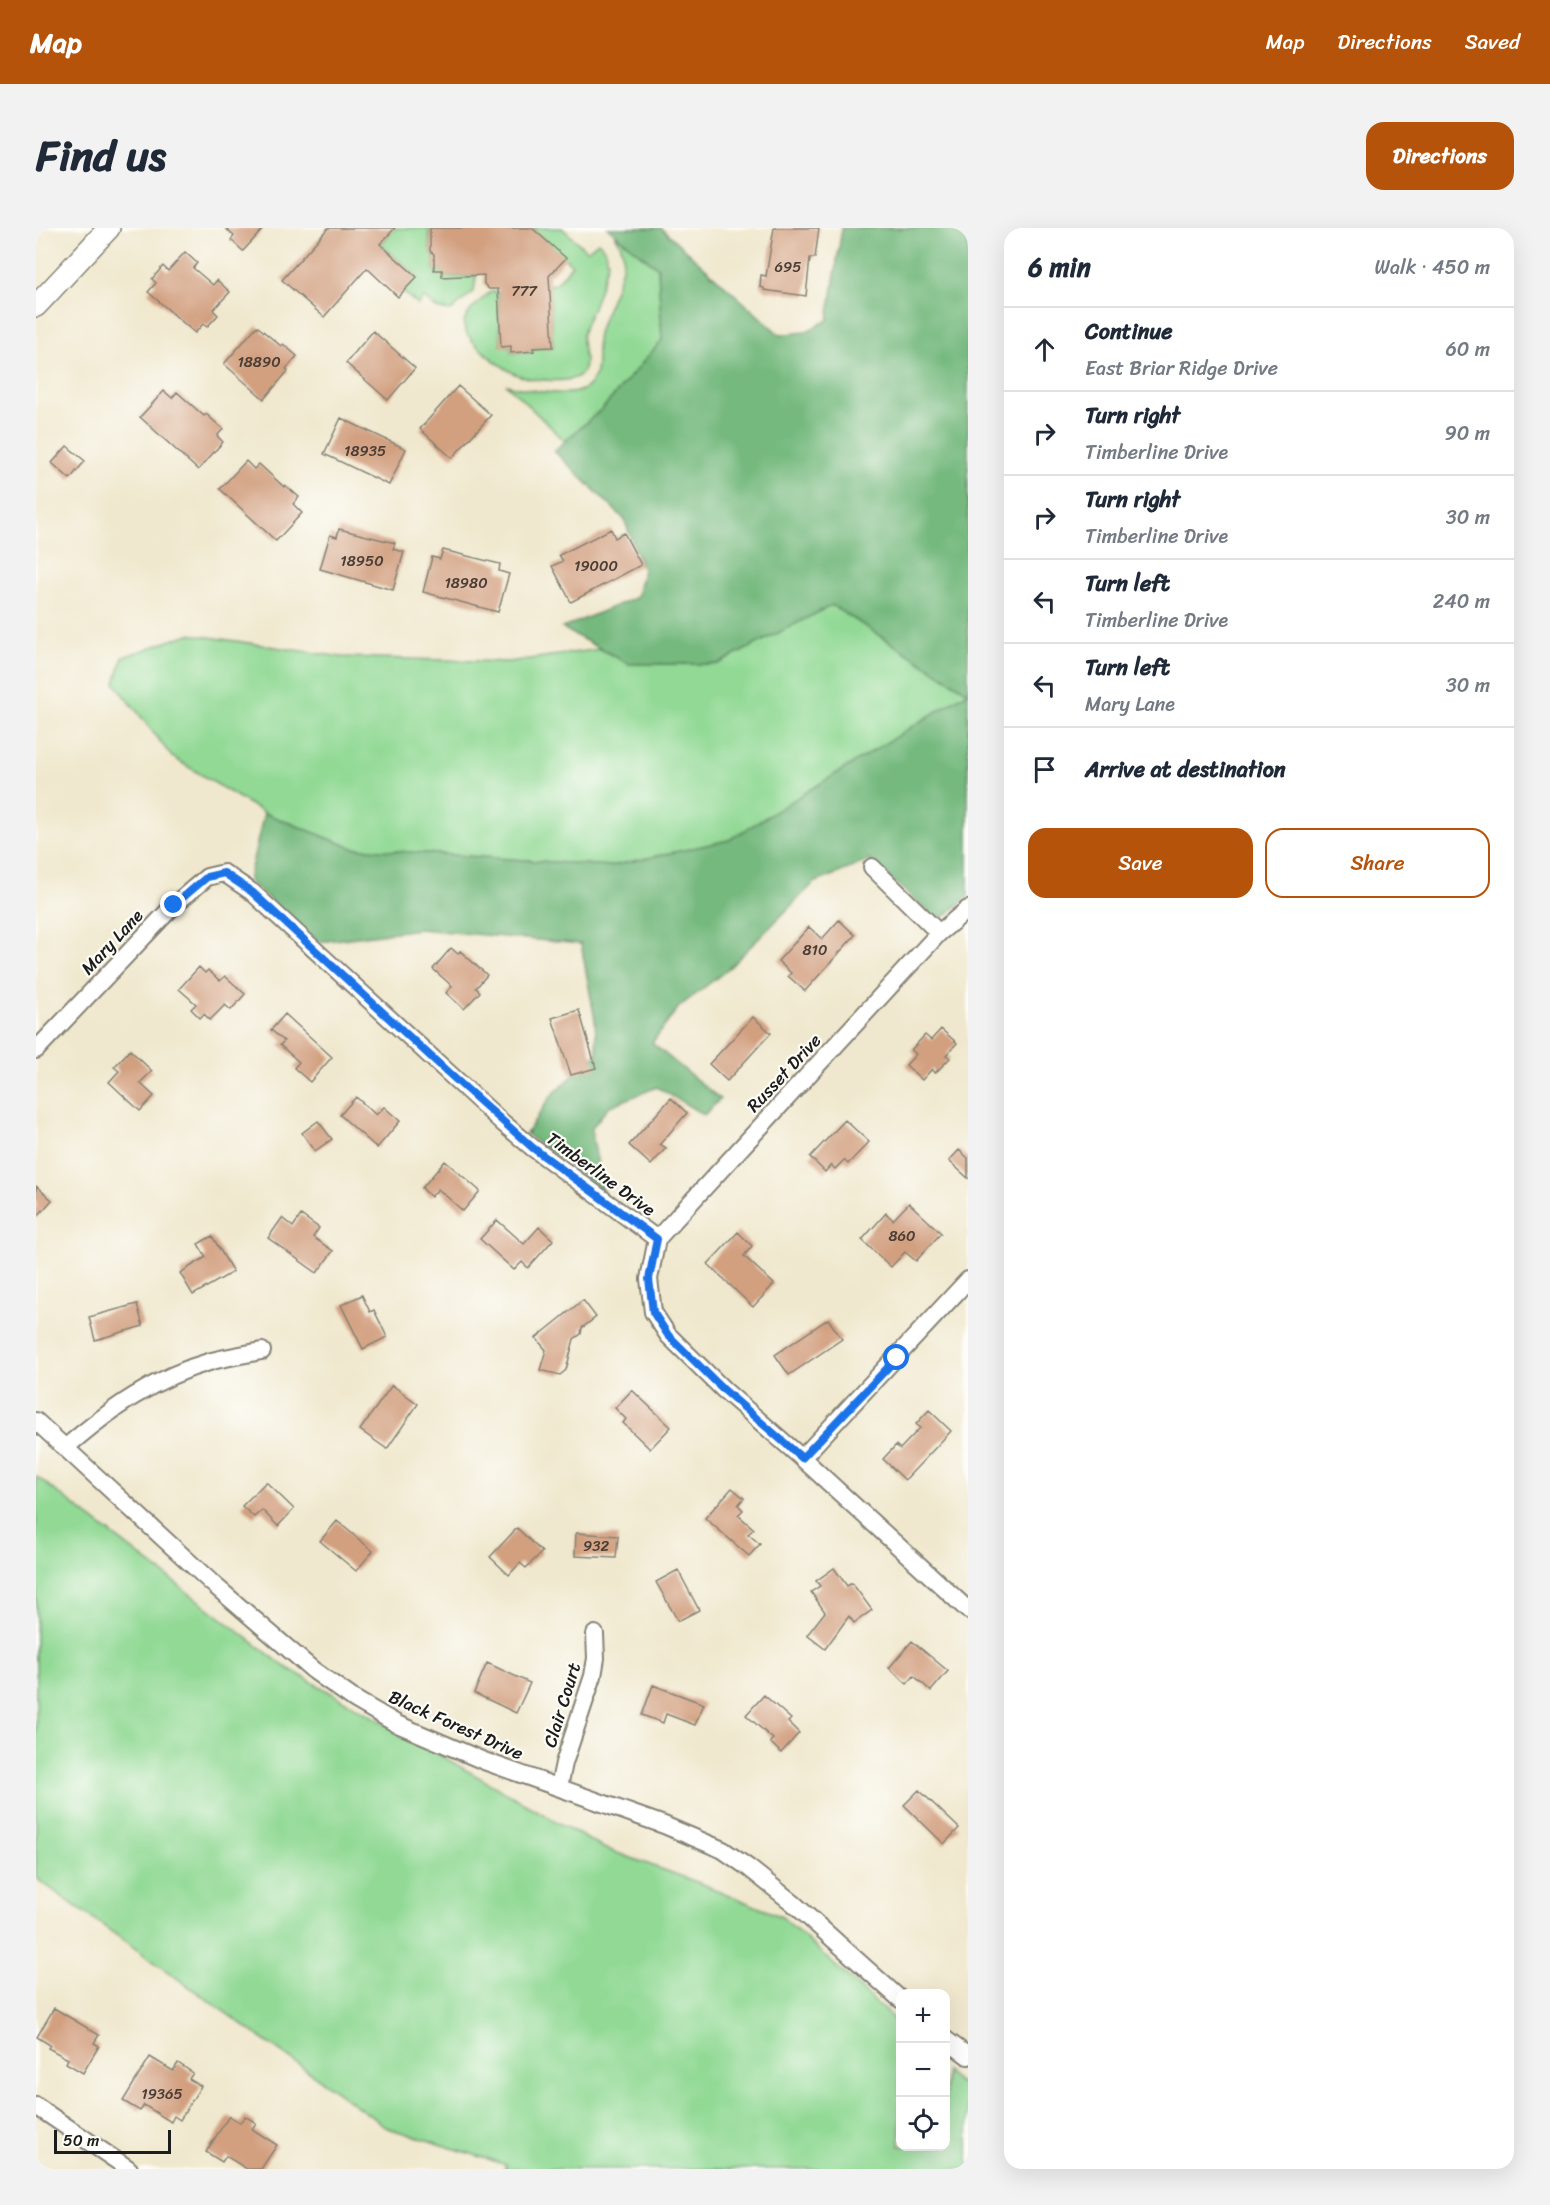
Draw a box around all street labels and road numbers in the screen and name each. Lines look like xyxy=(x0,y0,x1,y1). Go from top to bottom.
street label: Mary Lane xyxy=(73,901,152,983)
street label: Russet Drive xyxy=(739,1026,829,1120)
street label: Timberline Drive xyxy=(539,1123,663,1225)
street label: Clair Court xyxy=(534,1658,590,1752)
street label: Black Forest Drive xyxy=(383,1681,529,1769)

